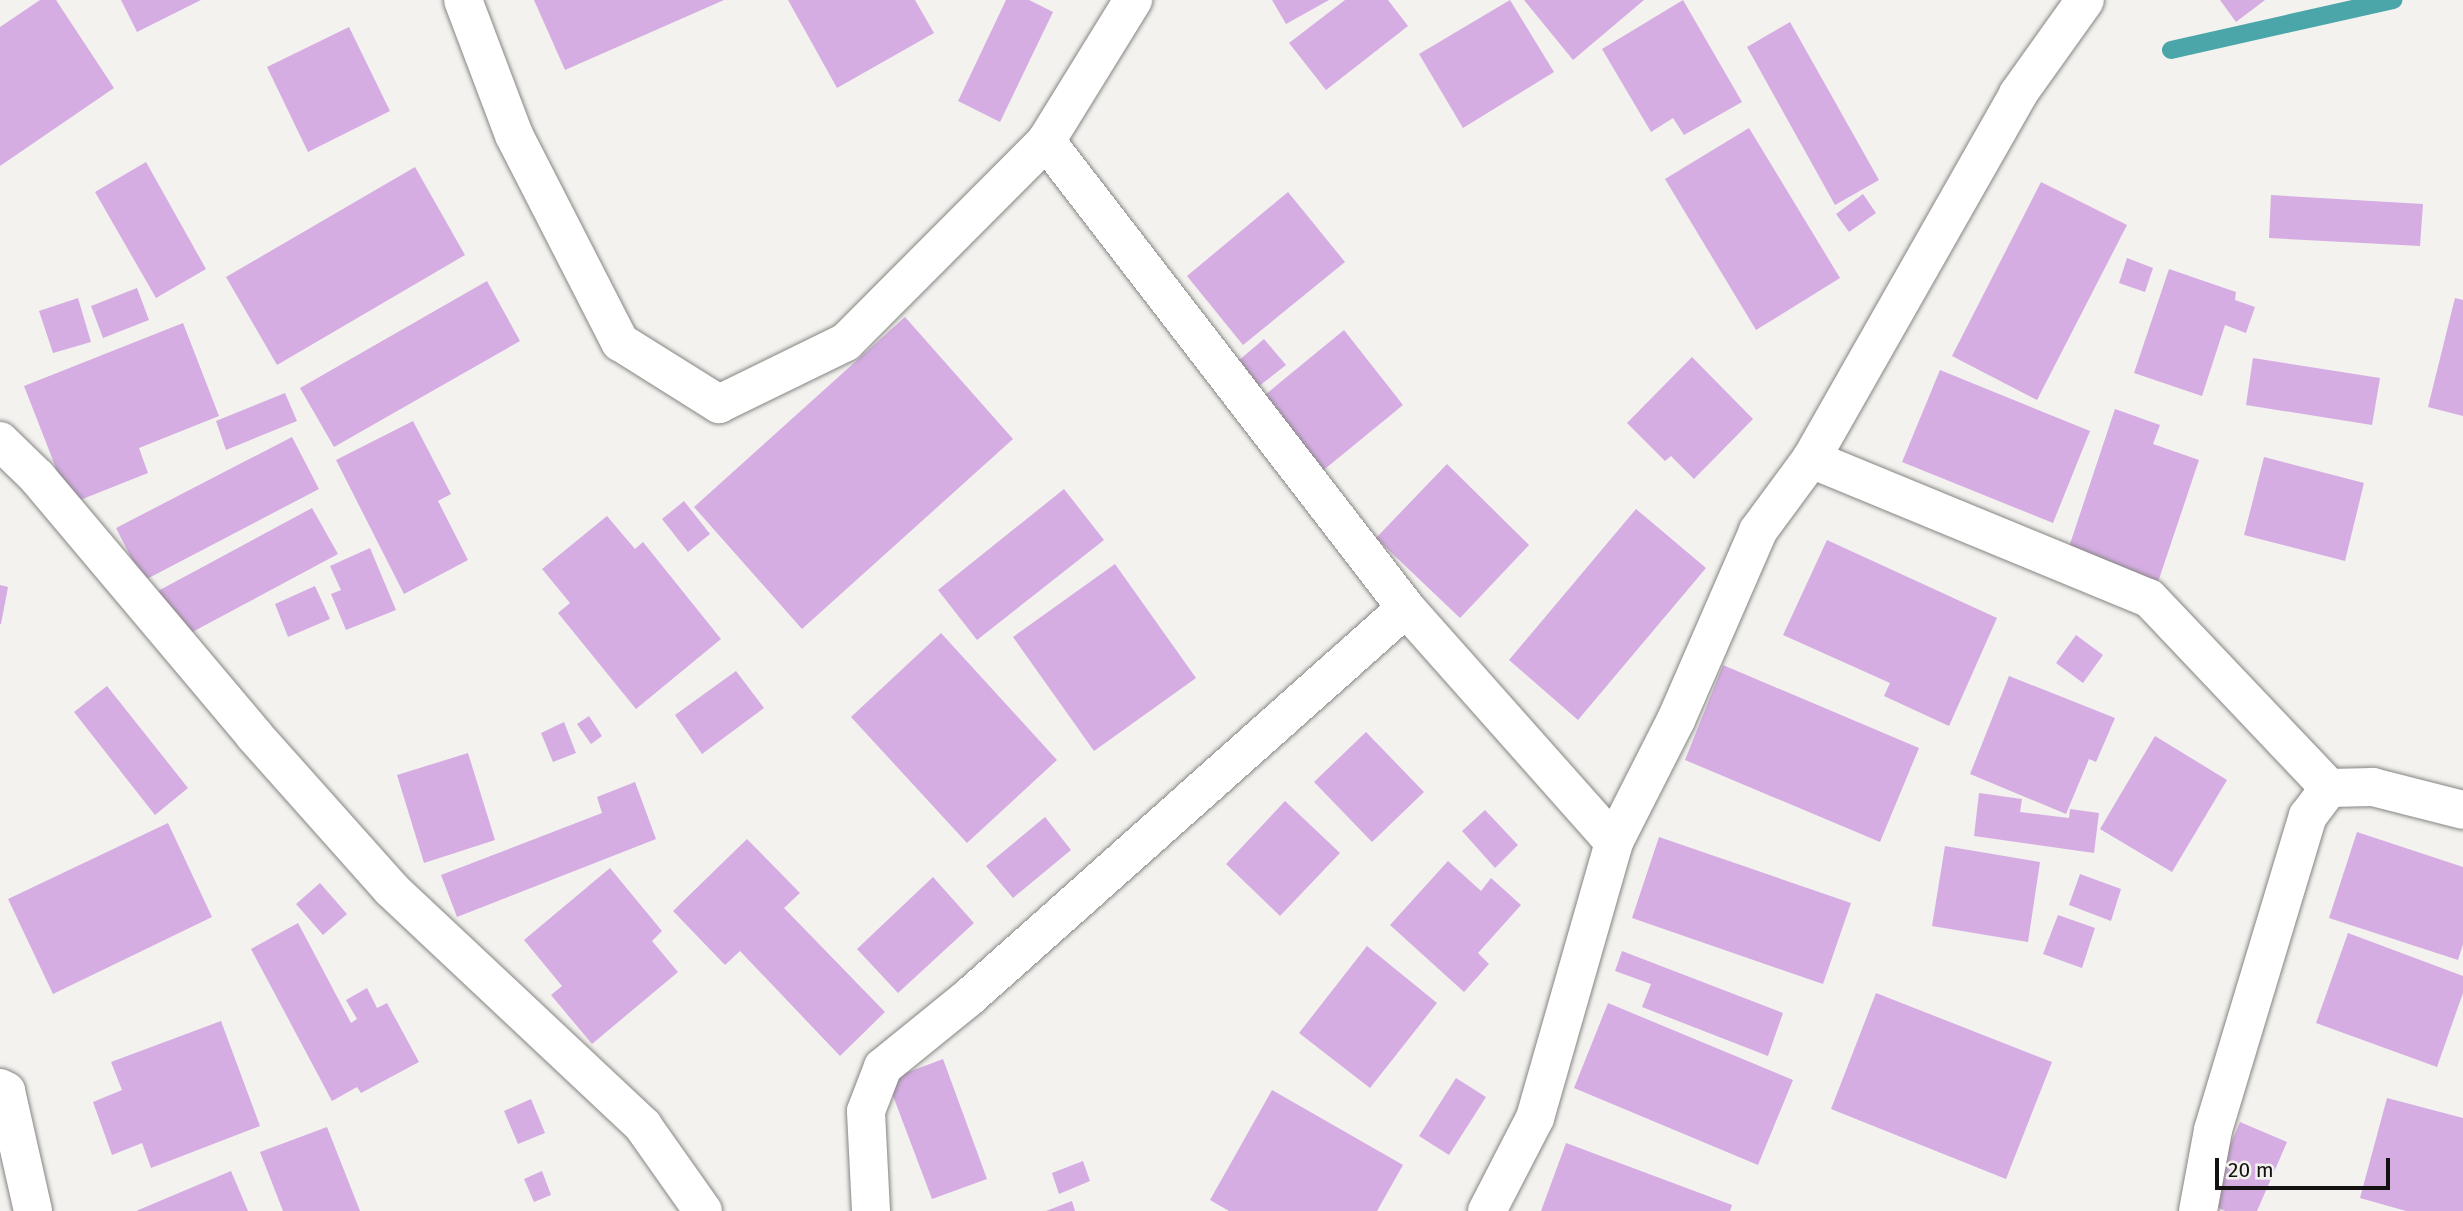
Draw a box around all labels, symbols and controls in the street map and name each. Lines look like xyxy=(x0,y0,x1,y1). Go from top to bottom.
scale bar xyxy=(2218,1144,2393,1188)
text: 20 m xyxy=(2228,1157,2274,1183)

